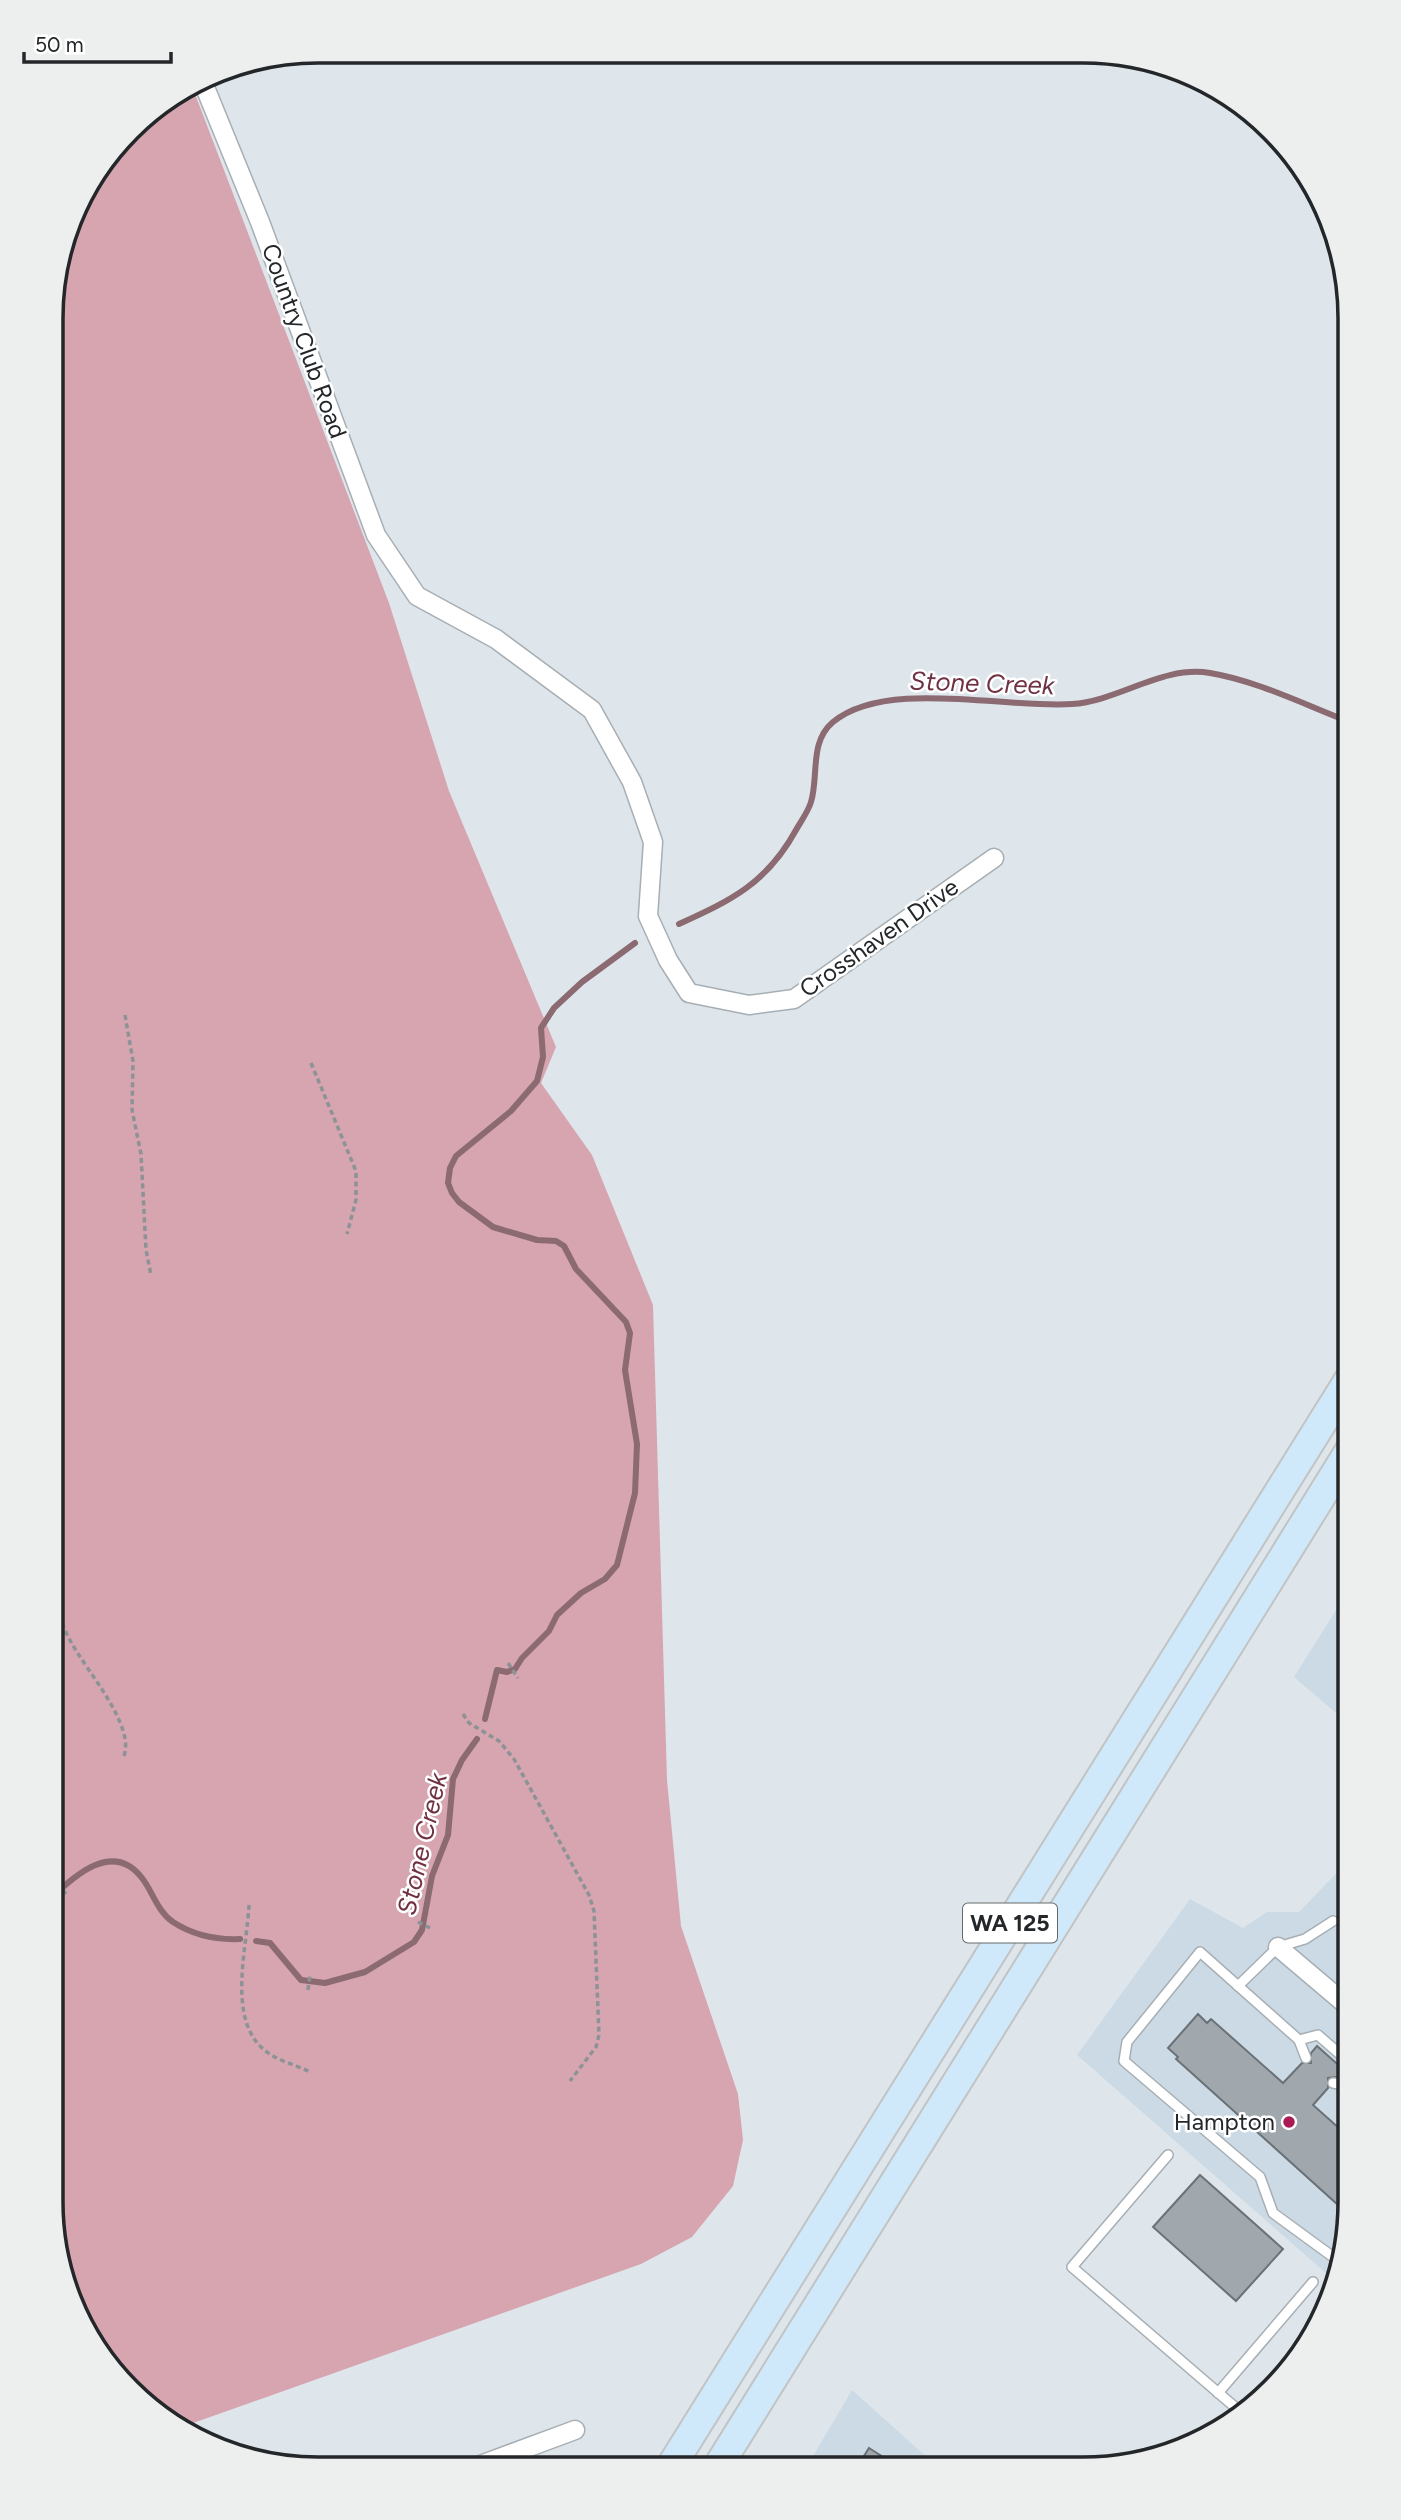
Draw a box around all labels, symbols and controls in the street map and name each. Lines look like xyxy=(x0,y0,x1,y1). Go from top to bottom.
scale bar xyxy=(24,21,172,65)
text: 50 m xyxy=(35,32,84,57)
street label: Country Club Road xyxy=(256,240,353,442)
water label: Stone Creek xyxy=(909,664,1056,702)
street label: Crosshaven Drive xyxy=(794,872,964,1003)
water label: Stone Creek xyxy=(390,1768,454,1918)
road number: WA 125 xyxy=(963,1904,1057,1942)
place label: Hampton xyxy=(1174,2107,1275,2136)
marker: Hampton xyxy=(1281,2114,1297,2130)

